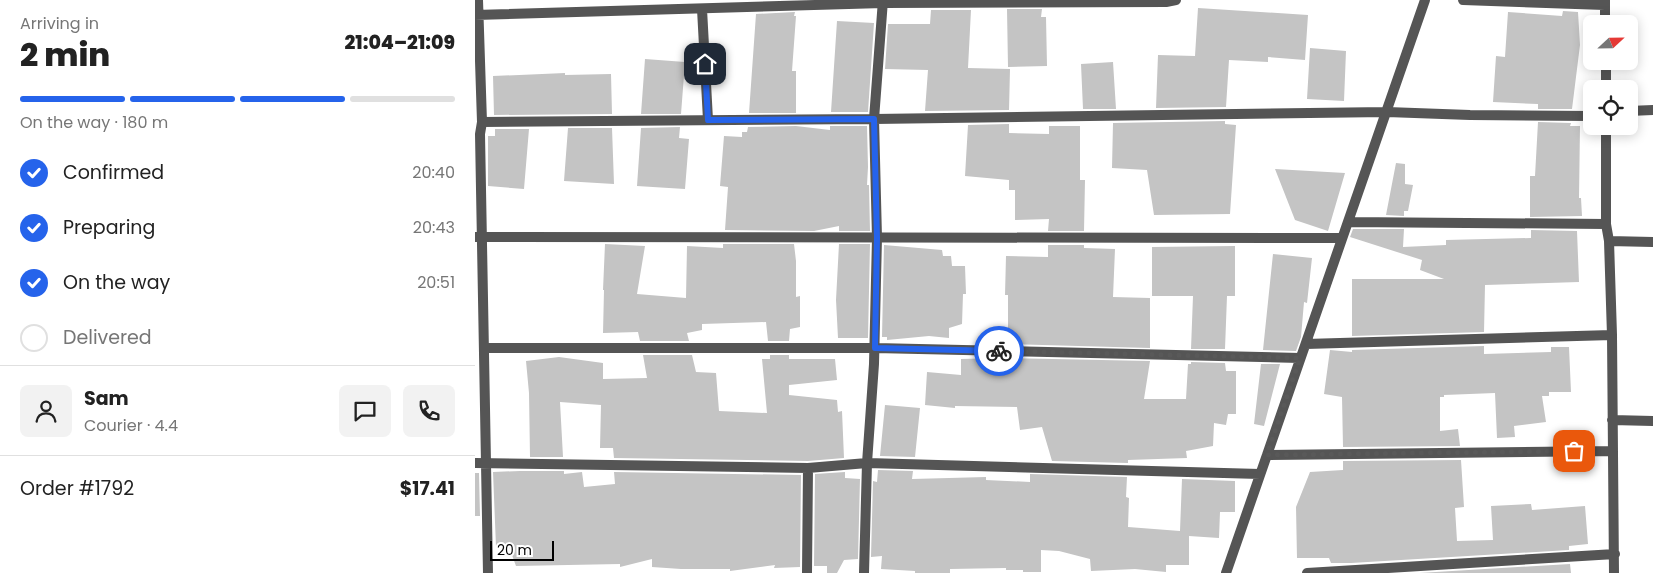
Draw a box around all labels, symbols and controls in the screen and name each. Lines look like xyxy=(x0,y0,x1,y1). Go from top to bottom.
text: Arriving in xyxy=(20,12,99,35)
north arrow xyxy=(1583,15,1637,70)
map controls xyxy=(1583,15,1638,135)
text: 21:04–21:09 xyxy=(344,29,455,56)
text: 2 min xyxy=(20,32,110,77)
pin xyxy=(684,43,726,85)
icon: home xyxy=(691,50,719,78)
button: locate xyxy=(1583,80,1638,135)
text: On the way · 180 m xyxy=(20,111,168,134)
icon: check xyxy=(20,159,48,187)
text: Confirmed xyxy=(63,159,164,186)
text: 20:40 xyxy=(412,161,455,184)
icon: check xyxy=(20,214,48,242)
text: Preparing xyxy=(63,214,155,241)
text: 20:43 xyxy=(413,216,455,239)
icon: check xyxy=(20,269,48,297)
text: On the way xyxy=(63,269,170,296)
text: 20:51 xyxy=(417,271,455,294)
text: Delivered xyxy=(63,324,152,351)
courier xyxy=(974,326,1024,376)
icon: bike xyxy=(985,337,1013,365)
button: person xyxy=(20,385,72,437)
text: Sam xyxy=(84,385,129,412)
button: chat xyxy=(339,385,391,437)
button: phone xyxy=(403,385,455,437)
text: Courier · 4.4 xyxy=(84,414,178,437)
pin xyxy=(1553,430,1595,472)
icon: bag xyxy=(1560,437,1588,465)
text: Order #1792 xyxy=(20,475,134,502)
text: $17.41 xyxy=(400,475,455,502)
scale bar xyxy=(490,538,554,561)
text: 20 m xyxy=(497,540,532,560)

